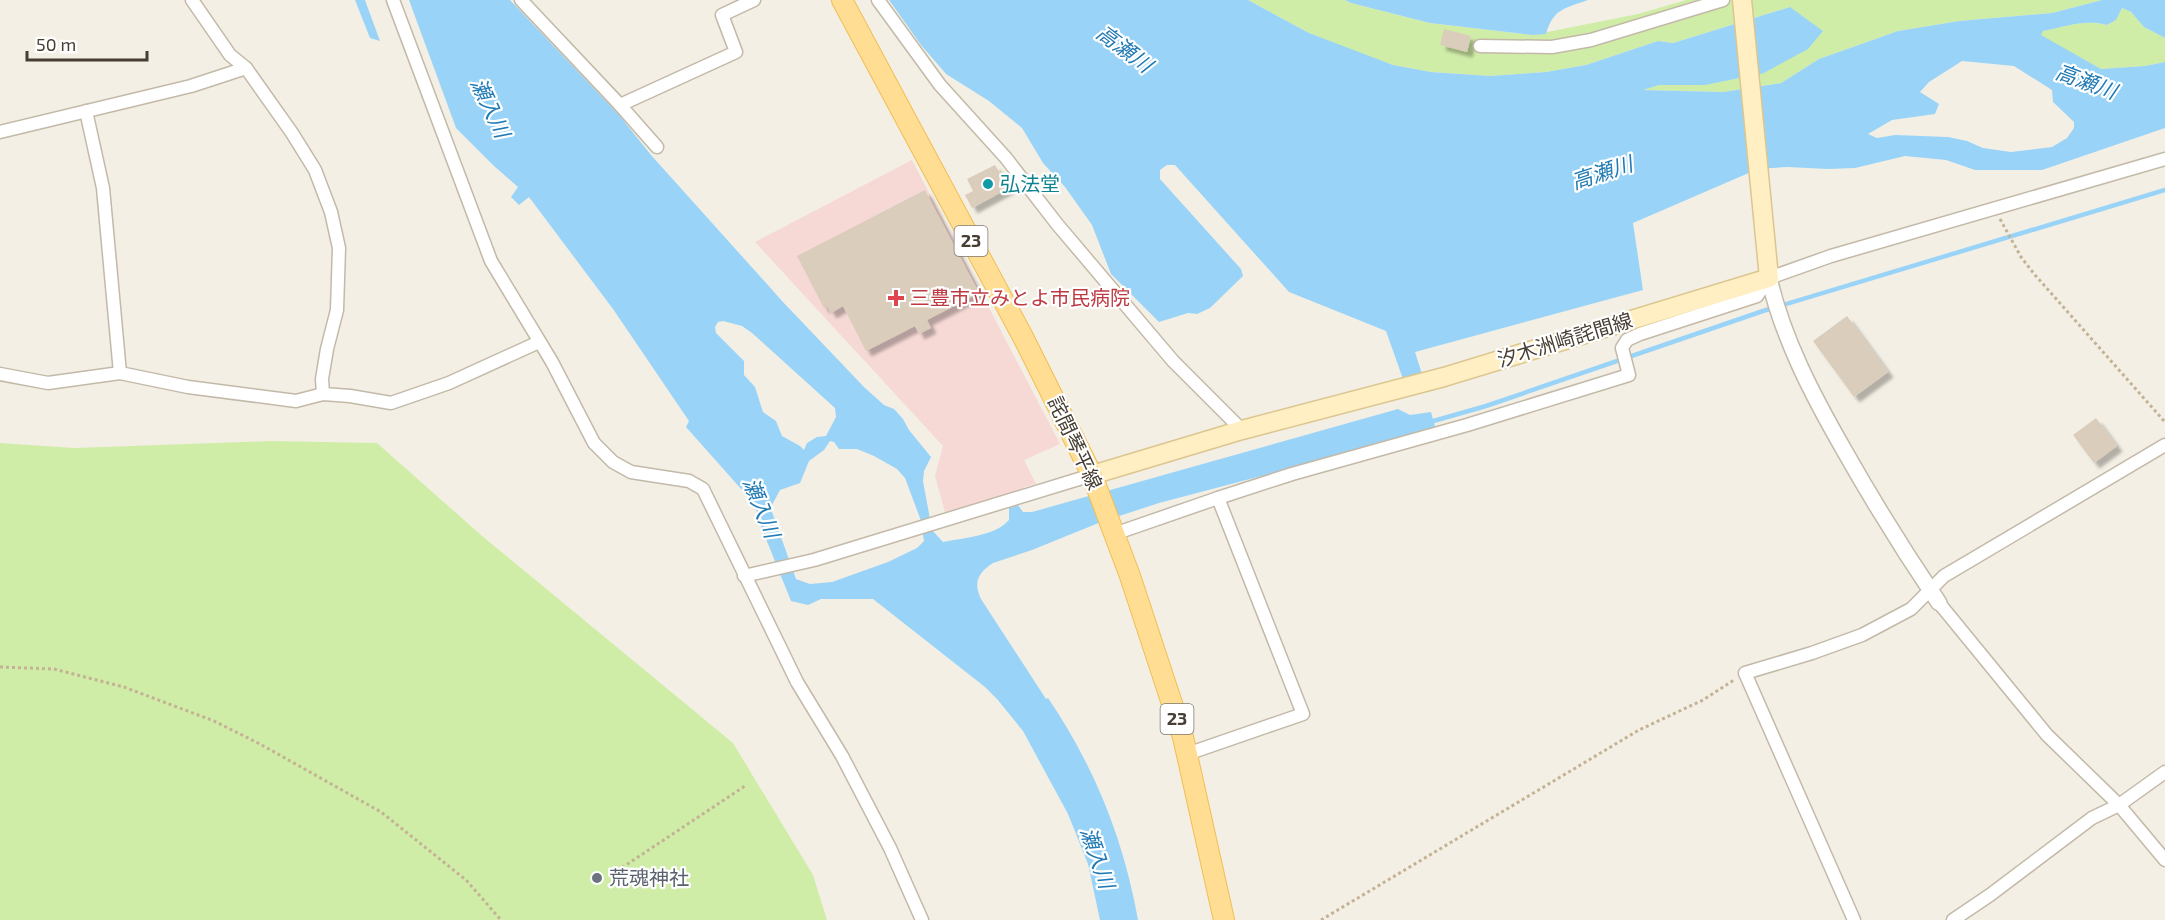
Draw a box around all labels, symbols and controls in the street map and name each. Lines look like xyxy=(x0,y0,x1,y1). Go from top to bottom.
water label: 高瀬川 xyxy=(1092,19,1159,78)
scale bar xyxy=(27,24,147,62)
text: 50 m xyxy=(36,33,76,55)
water label: 高瀬川 xyxy=(2053,58,2122,104)
water label: 瀬入川 xyxy=(467,74,517,143)
water label: 高瀬川 xyxy=(1568,149,1637,193)
place label: 弘法堂 xyxy=(1000,171,1060,195)
marker: 弘法堂 xyxy=(981,177,995,191)
road number: 23 xyxy=(954,226,988,256)
place label: 三豊市立みとよ市民病院 xyxy=(910,285,1130,309)
marker: 三豊市立みとよ市民病院 xyxy=(887,289,905,307)
street label: 汐木洲崎詫間線 xyxy=(1494,307,1635,371)
street label: 詫間琴平線 xyxy=(1044,392,1108,493)
water label: 瀬入川 xyxy=(739,474,787,543)
road number: 23 xyxy=(1160,704,1194,734)
water label: 瀬入川 xyxy=(1076,824,1121,893)
place label: 荒魂神社 xyxy=(609,865,689,889)
marker: 荒魂神社 xyxy=(590,871,604,885)

